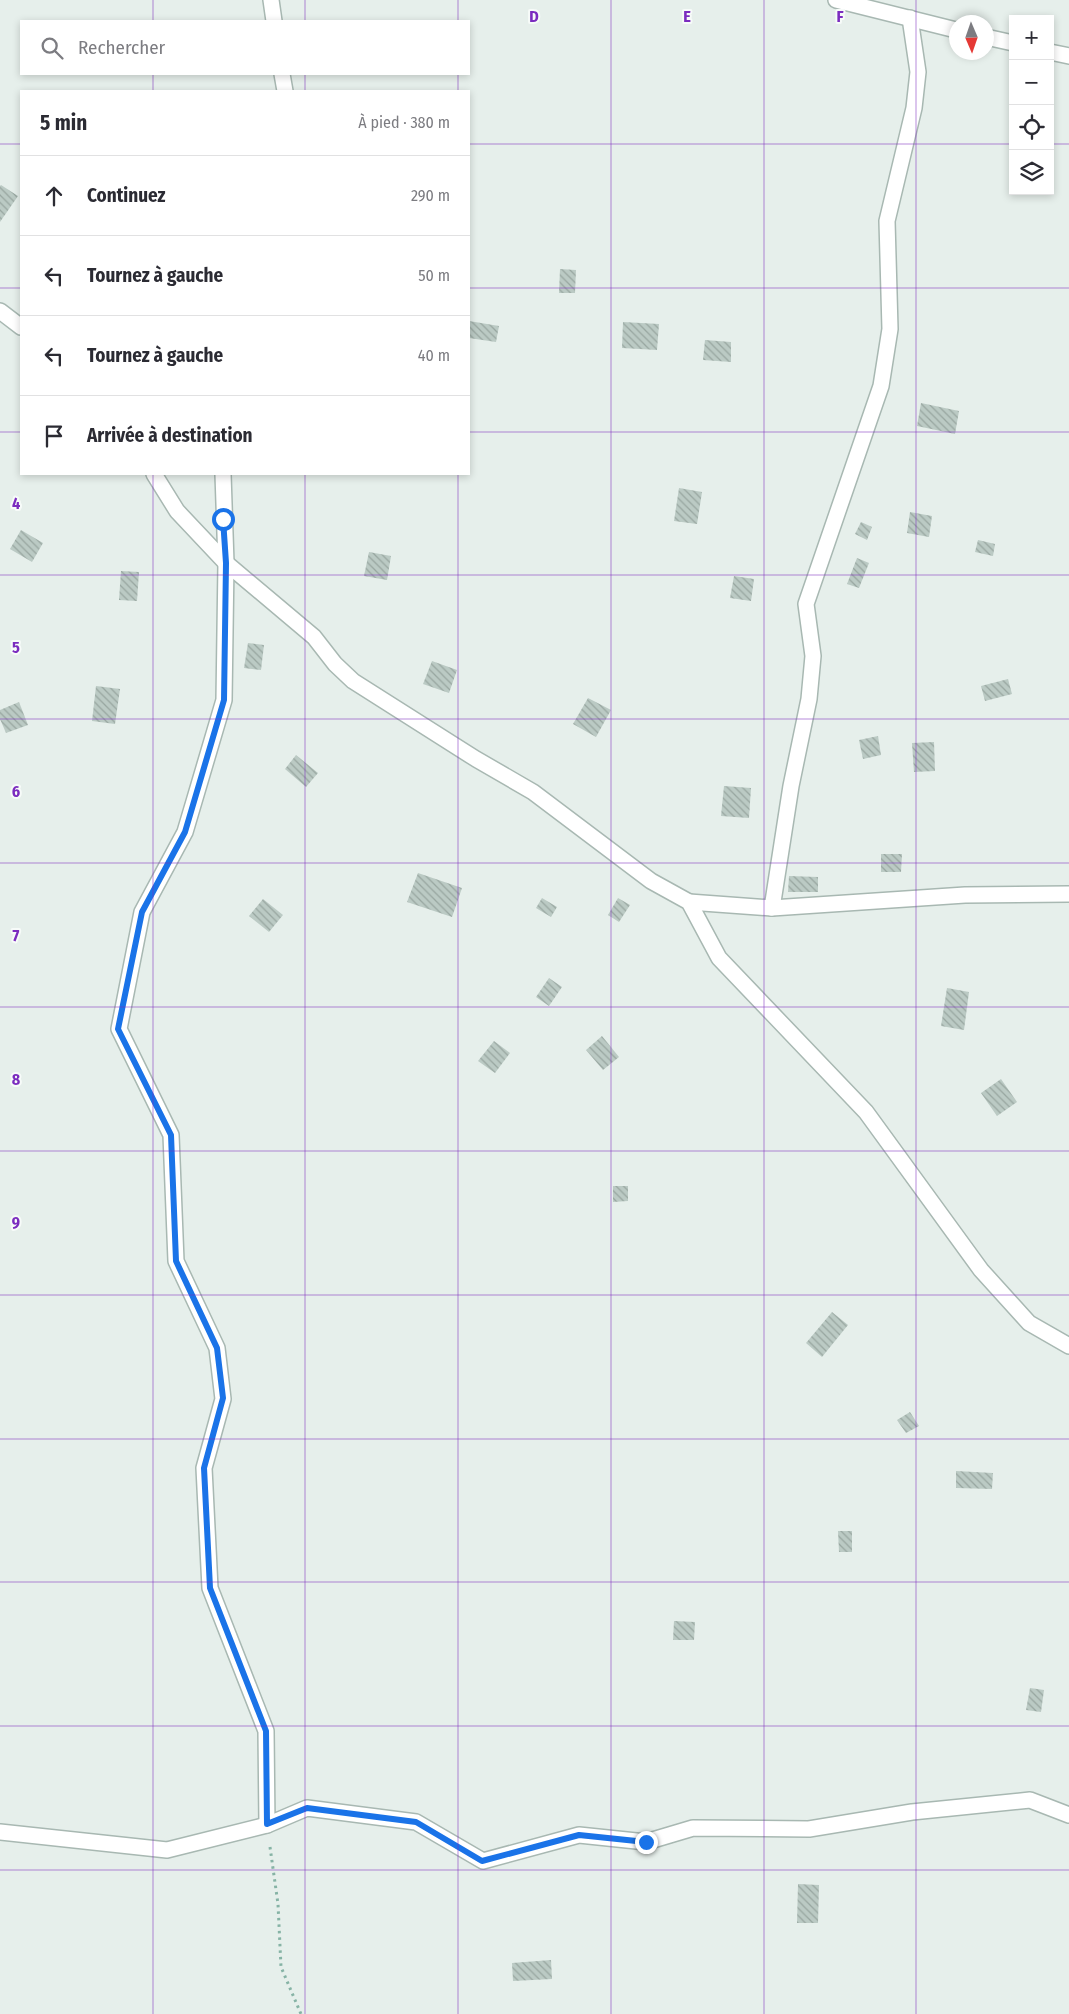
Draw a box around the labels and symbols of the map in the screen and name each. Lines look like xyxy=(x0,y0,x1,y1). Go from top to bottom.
text: D xyxy=(529,7,539,26)
text: E xyxy=(683,7,691,26)
text: F xyxy=(836,7,844,26)
north arrow xyxy=(949,15,994,60)
text: 4 xyxy=(12,494,20,513)
route start xyxy=(212,508,235,531)
text: 5 xyxy=(12,638,20,657)
text: 6 xyxy=(12,782,20,801)
text: 7 xyxy=(13,926,20,945)
text: 8 xyxy=(12,1070,21,1089)
text: 9 xyxy=(12,1213,20,1232)
route end xyxy=(635,1831,658,1854)

